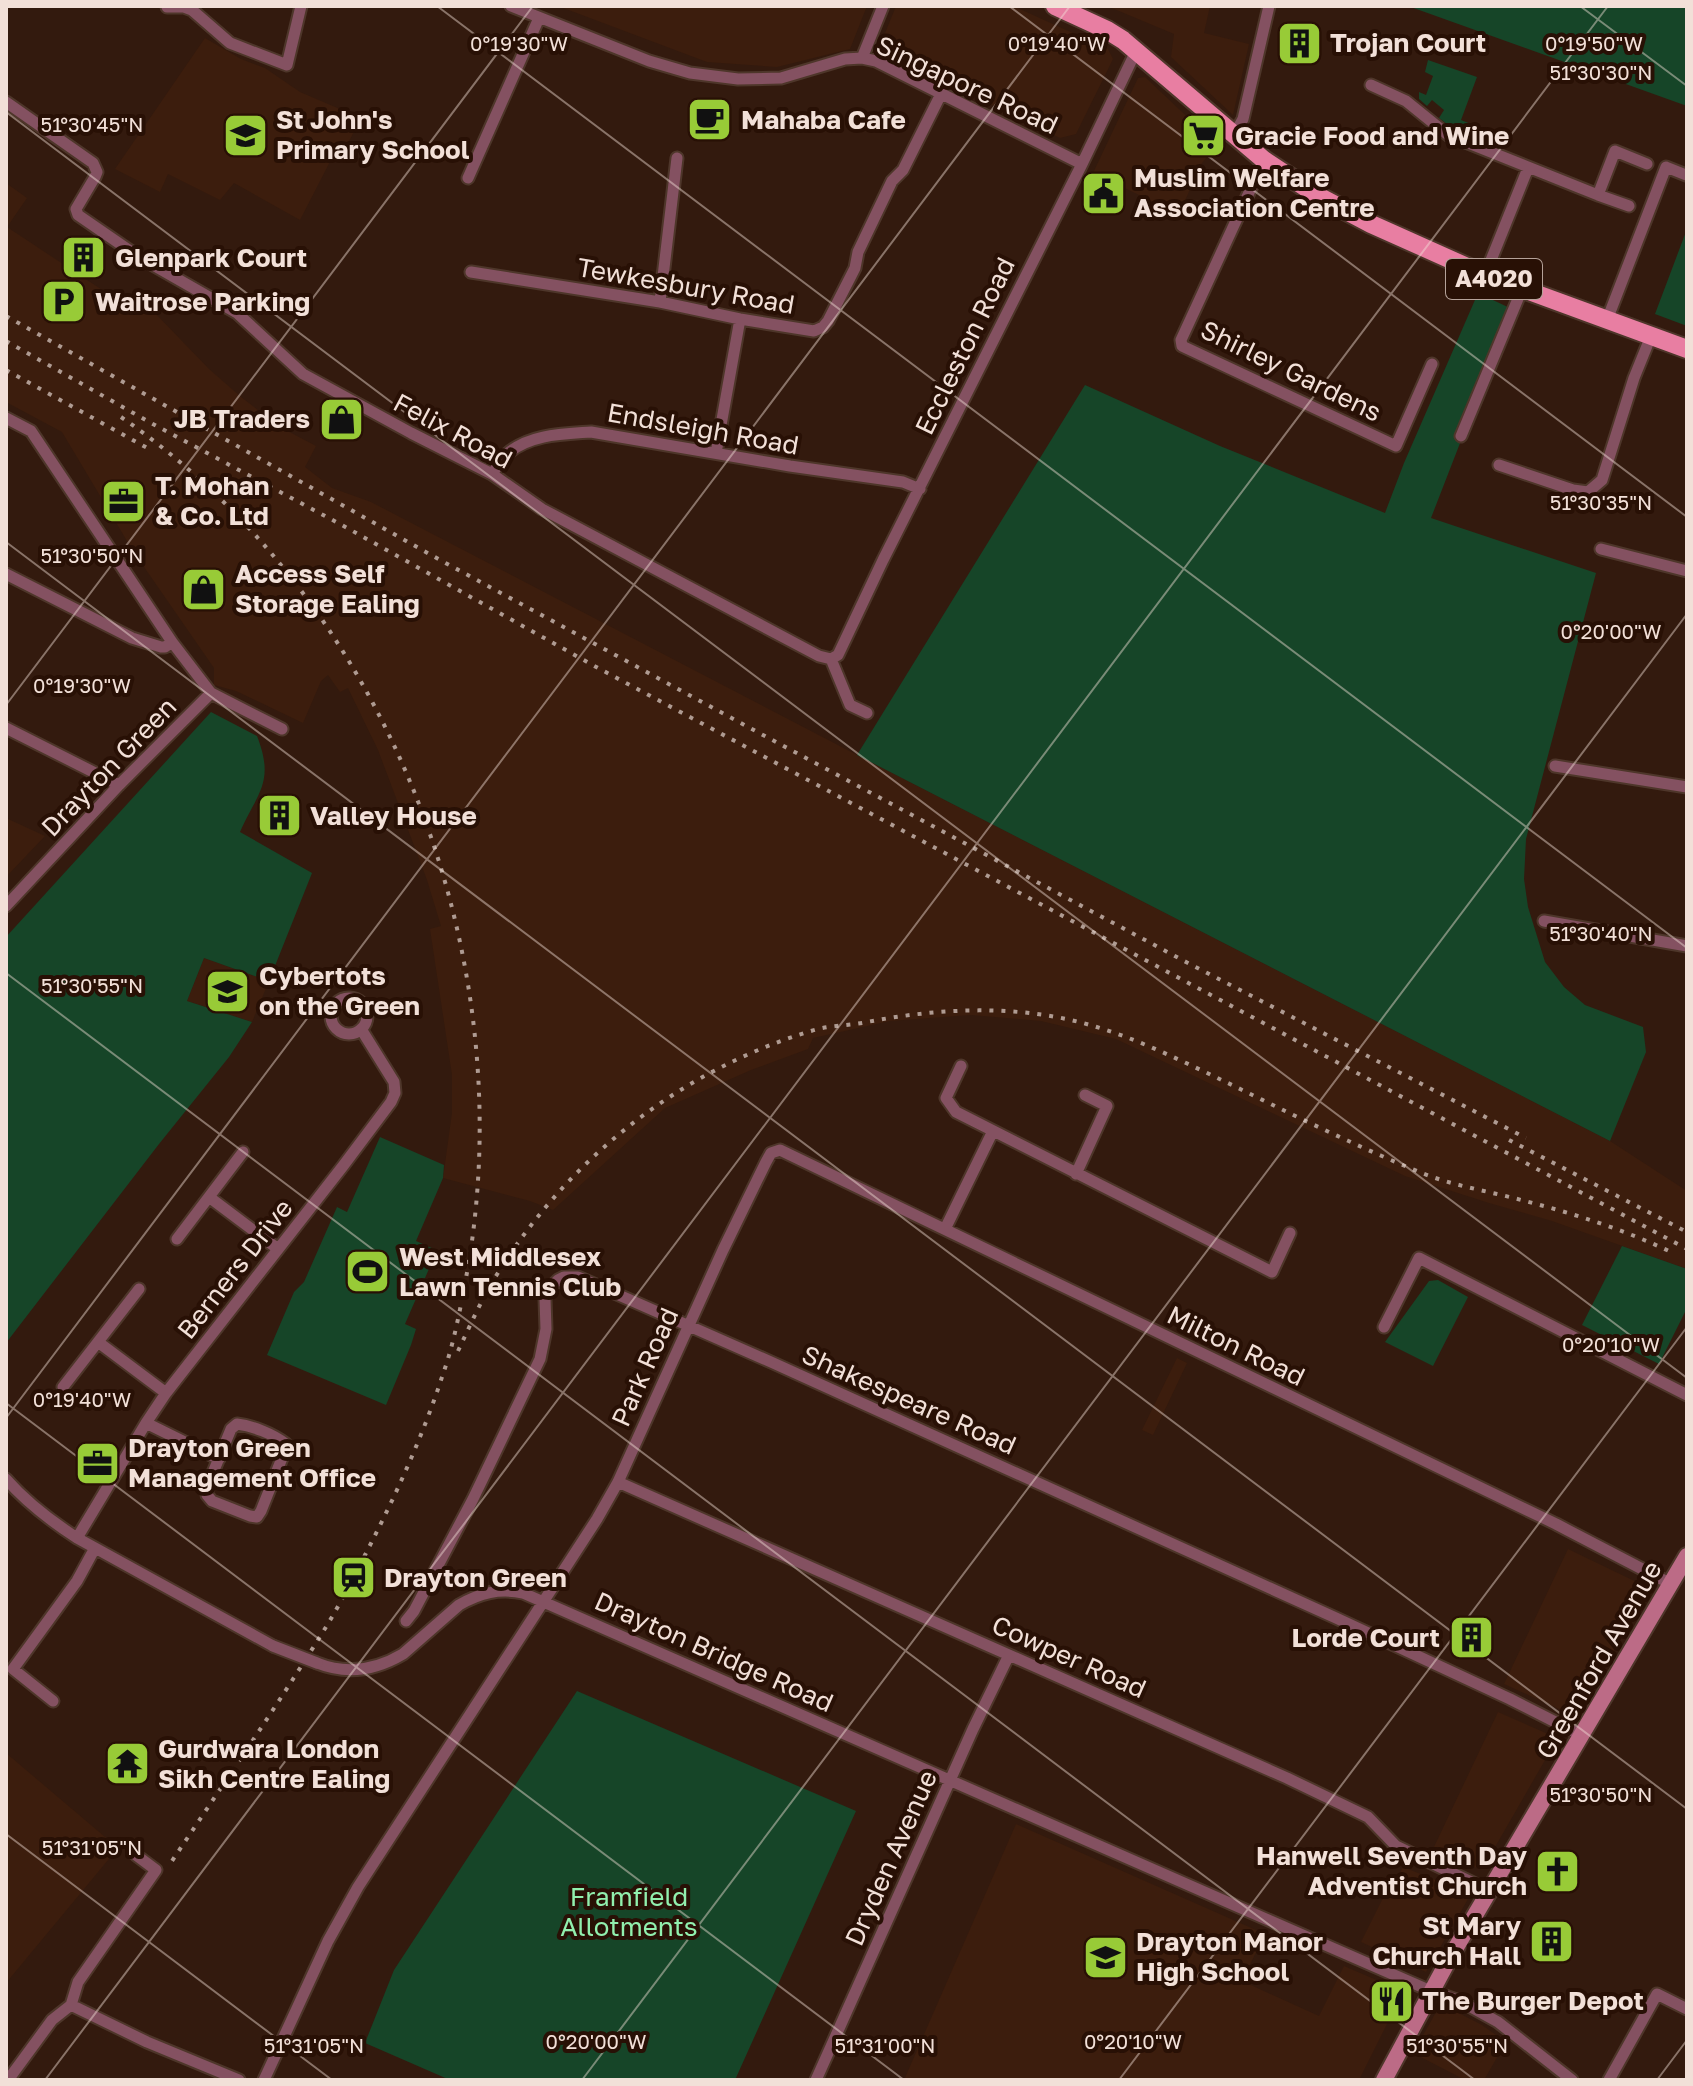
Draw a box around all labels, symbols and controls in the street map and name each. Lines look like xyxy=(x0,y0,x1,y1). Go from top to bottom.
building icon: Trojan Court xyxy=(1275,19,1323,67)
place label: Trojan Court xyxy=(1330,27,1486,58)
street label: Singapore Road xyxy=(871,29,1063,140)
text: 0°19'30"W xyxy=(470,31,568,55)
text: 0°19'40"W xyxy=(1008,31,1106,55)
text: 0°19'50"W xyxy=(1545,31,1643,55)
text: 51°30'30"N xyxy=(1549,60,1653,84)
cafe icon: Mahaba Cafe xyxy=(686,96,734,144)
place label: St John's Primary School xyxy=(276,104,470,165)
place label: Mahaba Cafe xyxy=(741,104,906,135)
school or university icon: St John's Primary School xyxy=(221,111,269,159)
text: 51°30'45"N xyxy=(41,112,143,136)
supermarket icon: Gracie Food and Wine xyxy=(1180,112,1228,160)
place label: Gracie Food and Wine xyxy=(1235,120,1509,151)
place label: Muslim Welfare Association Centre xyxy=(1134,162,1375,223)
public building icon: Muslim Welfare Association Centre xyxy=(1079,169,1127,217)
building icon: Glenpark Court xyxy=(60,234,108,282)
place label: Glenpark Court xyxy=(115,242,307,273)
street label: Tewkesbury Road xyxy=(575,251,797,320)
street label: Eccleston Road xyxy=(908,252,1021,439)
road number: A4020 xyxy=(1446,259,1542,299)
parking icon: Waitrose Parking xyxy=(40,278,88,326)
place label: Waitrose Parking xyxy=(95,286,310,317)
street label: Shirley Gardens xyxy=(1196,313,1387,428)
street label: Felix Road xyxy=(389,386,518,475)
shop icon: JB Traders xyxy=(317,395,365,443)
street label: Endsleigh Road xyxy=(605,396,801,461)
place label: JB Traders xyxy=(174,403,310,434)
place label: T. Mohan & Co. Ltd xyxy=(155,470,269,531)
office icon: T. Mohan & Co. Ltd xyxy=(100,477,148,525)
text: 51°30'35"N xyxy=(1550,490,1652,514)
text: 51°30'50"N xyxy=(41,543,144,567)
place label: Access Self Storage Ealing xyxy=(235,558,420,619)
shop icon: Access Self Storage Ealing xyxy=(180,565,228,613)
text: 0°20'00"W xyxy=(1561,619,1661,643)
text: 0°19'30"W xyxy=(33,673,131,697)
street label: Drayton Green xyxy=(35,691,182,842)
building icon: Valley House xyxy=(255,792,303,840)
place label: Valley House xyxy=(310,800,477,831)
text: 51°30'40"N xyxy=(1549,921,1653,945)
place label: Cybertots on the Green xyxy=(259,960,420,1021)
school or university icon: Cybertots on the Green xyxy=(204,967,252,1015)
text: 51°30'55"N xyxy=(41,973,143,997)
street label: Berners Drive xyxy=(171,1193,299,1345)
place label: West Middlesex Lawn Tennis Club xyxy=(399,1241,621,1302)
sports icon: West Middlesex Lawn Tennis Club xyxy=(344,1248,392,1296)
street label: Milton Road xyxy=(1162,1299,1310,1392)
street label: Park Road xyxy=(605,1303,684,1431)
text: 0°20'10"W xyxy=(1562,1332,1660,1356)
street label: Shakespeare Road xyxy=(797,1338,1021,1461)
text: 0°19'40"W xyxy=(33,1387,131,1411)
place label: Drayton Green Management Office xyxy=(128,1432,376,1493)
office icon: Drayton Green Management Office xyxy=(73,1439,121,1487)
station icon: Drayton Green xyxy=(329,1554,377,1602)
street label: Greenford Avenue xyxy=(1529,1555,1668,1764)
place label: Drayton Green xyxy=(384,1562,567,1593)
street label: Drayton Bridge Road xyxy=(590,1585,838,1718)
street label: Cowper Road xyxy=(987,1609,1151,1704)
building icon: Lorde Court xyxy=(1447,1614,1495,1662)
place label: Lorde Court xyxy=(1291,1622,1440,1653)
place label: Gurdwara London Sikh Centre Ealing xyxy=(158,1733,390,1794)
temple icon: Gurdwara London Sikh Centre Ealing xyxy=(103,1740,151,1788)
street label: Dryden Avenue xyxy=(838,1765,943,1950)
text: 51°30'50"N xyxy=(1550,1782,1653,1806)
text: 51°31'05"N xyxy=(42,1835,142,1859)
place label: Hanwell Seventh Day Adventist Church xyxy=(1256,1840,1527,1901)
church icon: Hanwell Seventh Day Adventist Church xyxy=(1534,1847,1582,1895)
park label: Framfield Allotments xyxy=(560,1881,698,1942)
place label: St Mary Church Hall xyxy=(1372,1910,1521,1971)
building icon: St Mary Church Hall xyxy=(1528,1917,1576,1965)
place label: Drayton Manor High School xyxy=(1136,1926,1323,1987)
school or university icon: Drayton Manor High School xyxy=(1081,1933,1129,1981)
restaurant icon: The Burger Depot xyxy=(1367,1977,1415,2025)
place label: The Burger Depot xyxy=(1422,1985,1644,2016)
text: 0°20'00"W xyxy=(546,2029,646,2053)
text: 0°20'10"W xyxy=(1084,2029,1182,2053)
text: 51°31'05"N xyxy=(264,2033,364,2057)
text: 51°31'00"N xyxy=(834,2033,936,2057)
text: 51°30'55"N xyxy=(1406,2033,1508,2057)

